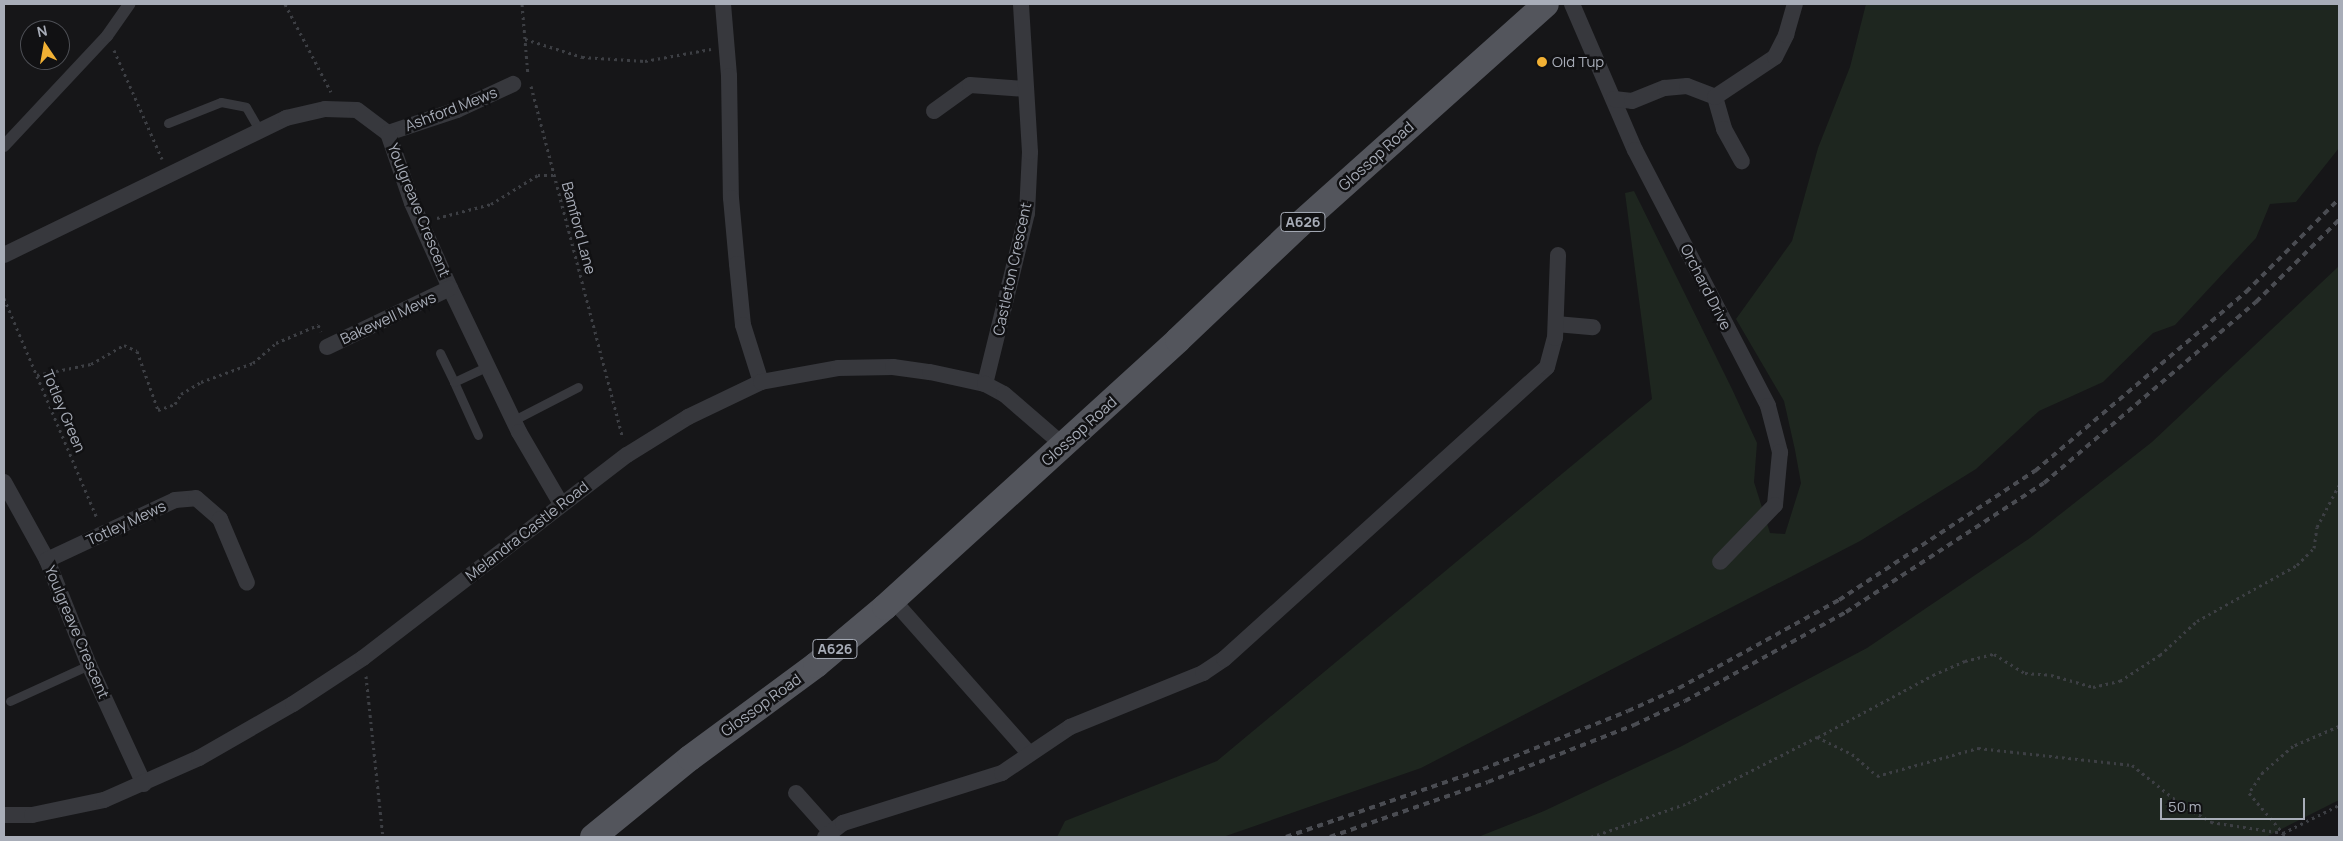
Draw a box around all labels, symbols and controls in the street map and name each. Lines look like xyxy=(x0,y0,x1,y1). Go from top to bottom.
north arrow xyxy=(20,20,70,70)
text: N xyxy=(35,20,49,41)
place label: Old Tup xyxy=(1552,53,1604,71)
marker: Old Tup xyxy=(1536,56,1548,68)
street label: Ashford Mews xyxy=(402,83,500,135)
street label: Glossop Road xyxy=(1335,118,1417,194)
street label: Youlgreave Crescent xyxy=(384,141,454,279)
street label: Bamford Lane xyxy=(558,180,600,276)
street label: Castleton Crescent xyxy=(989,201,1035,337)
road number: A626 xyxy=(1279,210,1327,233)
street label: Orchard Drive xyxy=(1677,241,1735,333)
street label: Bakewell Mews xyxy=(337,288,439,348)
street label: Totley Green xyxy=(39,367,89,455)
street label: Glossop Road xyxy=(1038,393,1120,469)
street label: Melandra Castle Road xyxy=(462,477,592,585)
street label: Totley Mews xyxy=(83,497,169,549)
street label: Youlgreave Crescent xyxy=(41,563,113,701)
road number: A626 xyxy=(811,638,859,661)
street label: Glossop Road xyxy=(717,670,805,740)
scale bar xyxy=(2163,788,2308,820)
text: 50 m xyxy=(2168,796,2202,817)

